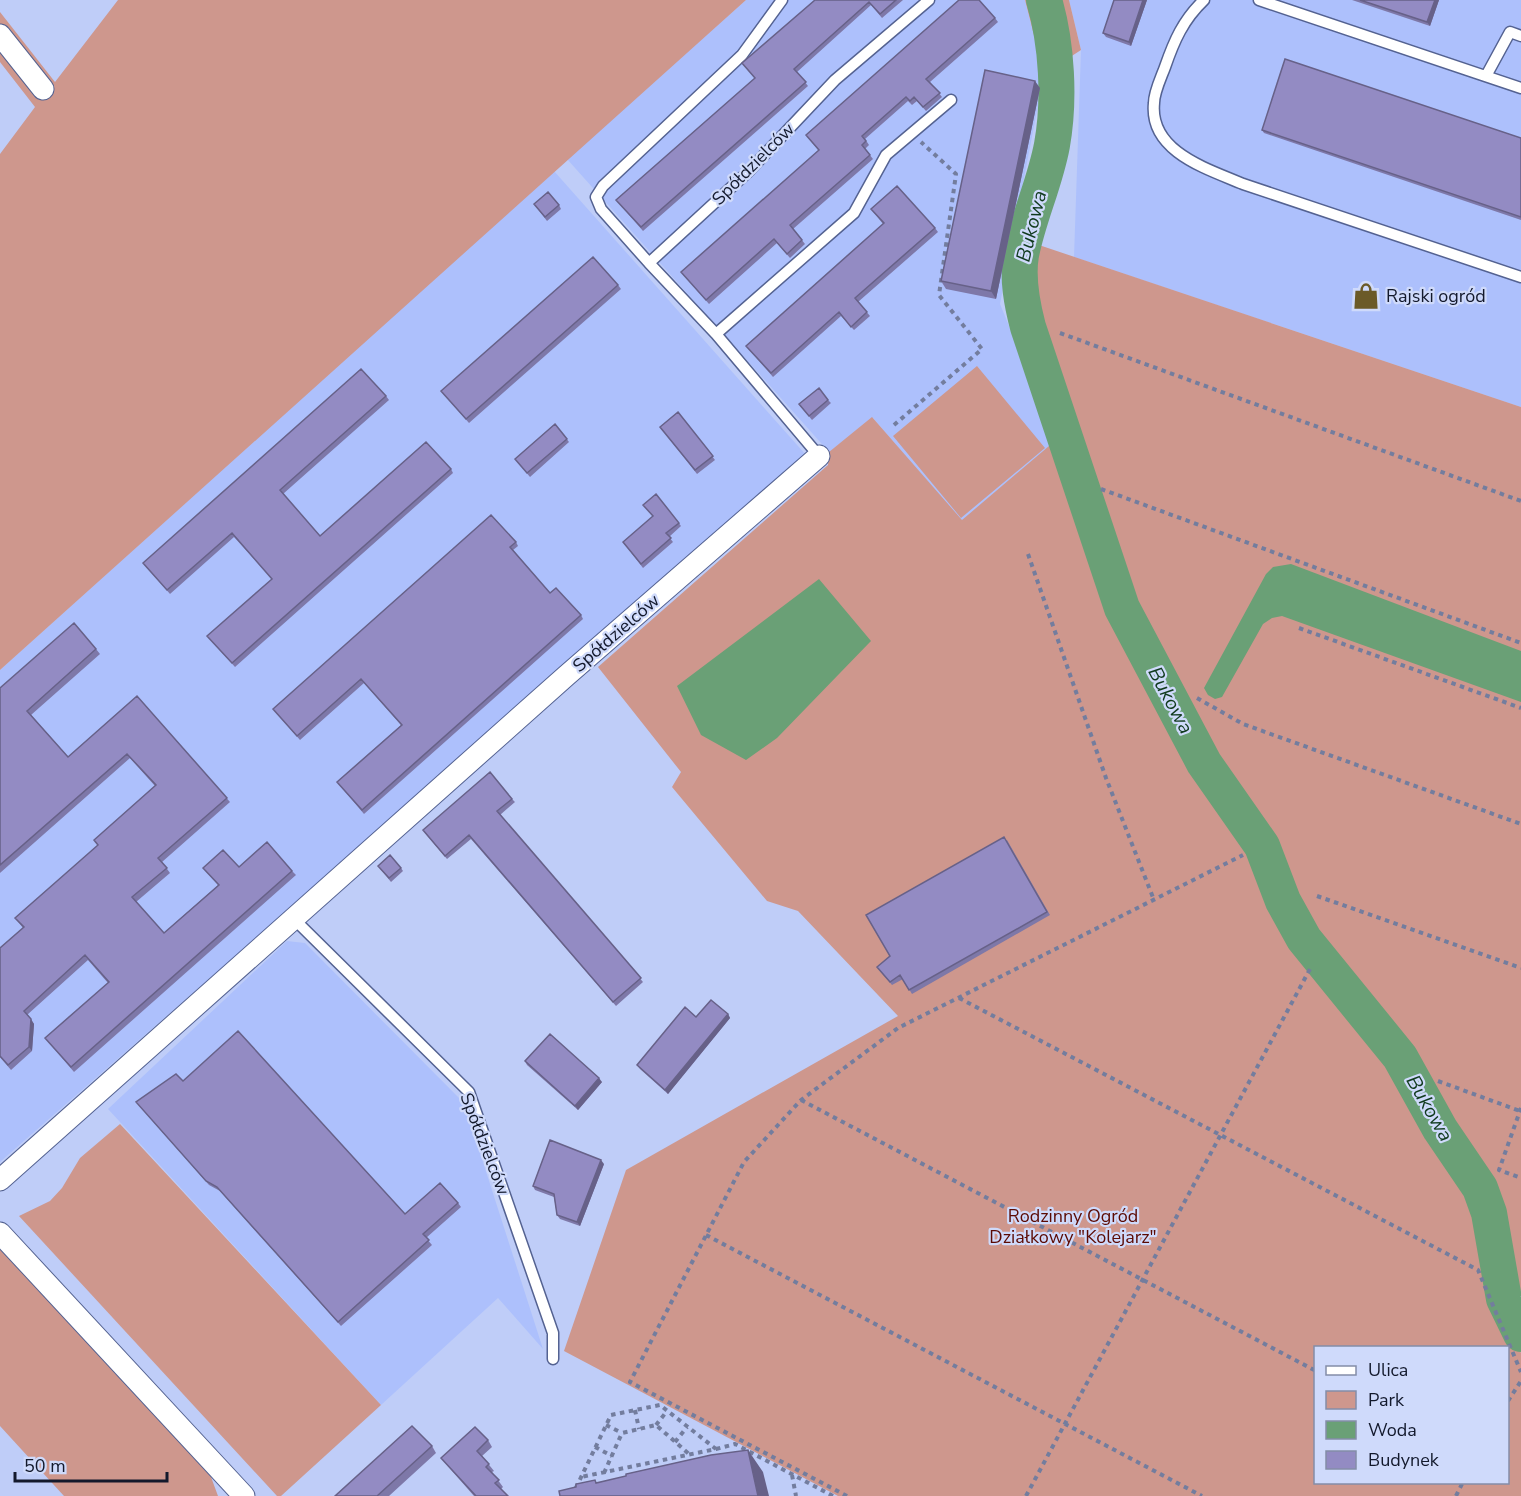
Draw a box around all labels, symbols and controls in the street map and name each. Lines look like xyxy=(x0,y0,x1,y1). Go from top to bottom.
street label: Spółdzielców xyxy=(706,117,800,211)
water label: Bukowa xyxy=(1010,188,1053,265)
shop icon: Rajski ogród xyxy=(1351,281,1381,311)
place label: Rajski ogród xyxy=(1386,284,1486,308)
street label: Spółdzielców xyxy=(567,589,665,677)
water label: Bukowa xyxy=(1142,662,1200,739)
water label: Bukowa xyxy=(1400,1070,1459,1146)
street label: Spółdzielców xyxy=(454,1089,516,1199)
park label: Rodzinny Ogród Działkowy "Kolejarz" xyxy=(989,1204,1157,1249)
legend xyxy=(1314,1346,1509,1484)
text: Ulica xyxy=(1368,1358,1408,1382)
text: Park xyxy=(1368,1388,1405,1412)
text: Woda xyxy=(1368,1418,1417,1442)
scale bar xyxy=(15,1445,166,1483)
text: Budynek xyxy=(1368,1448,1440,1472)
text: 50 m xyxy=(24,1454,66,1478)

